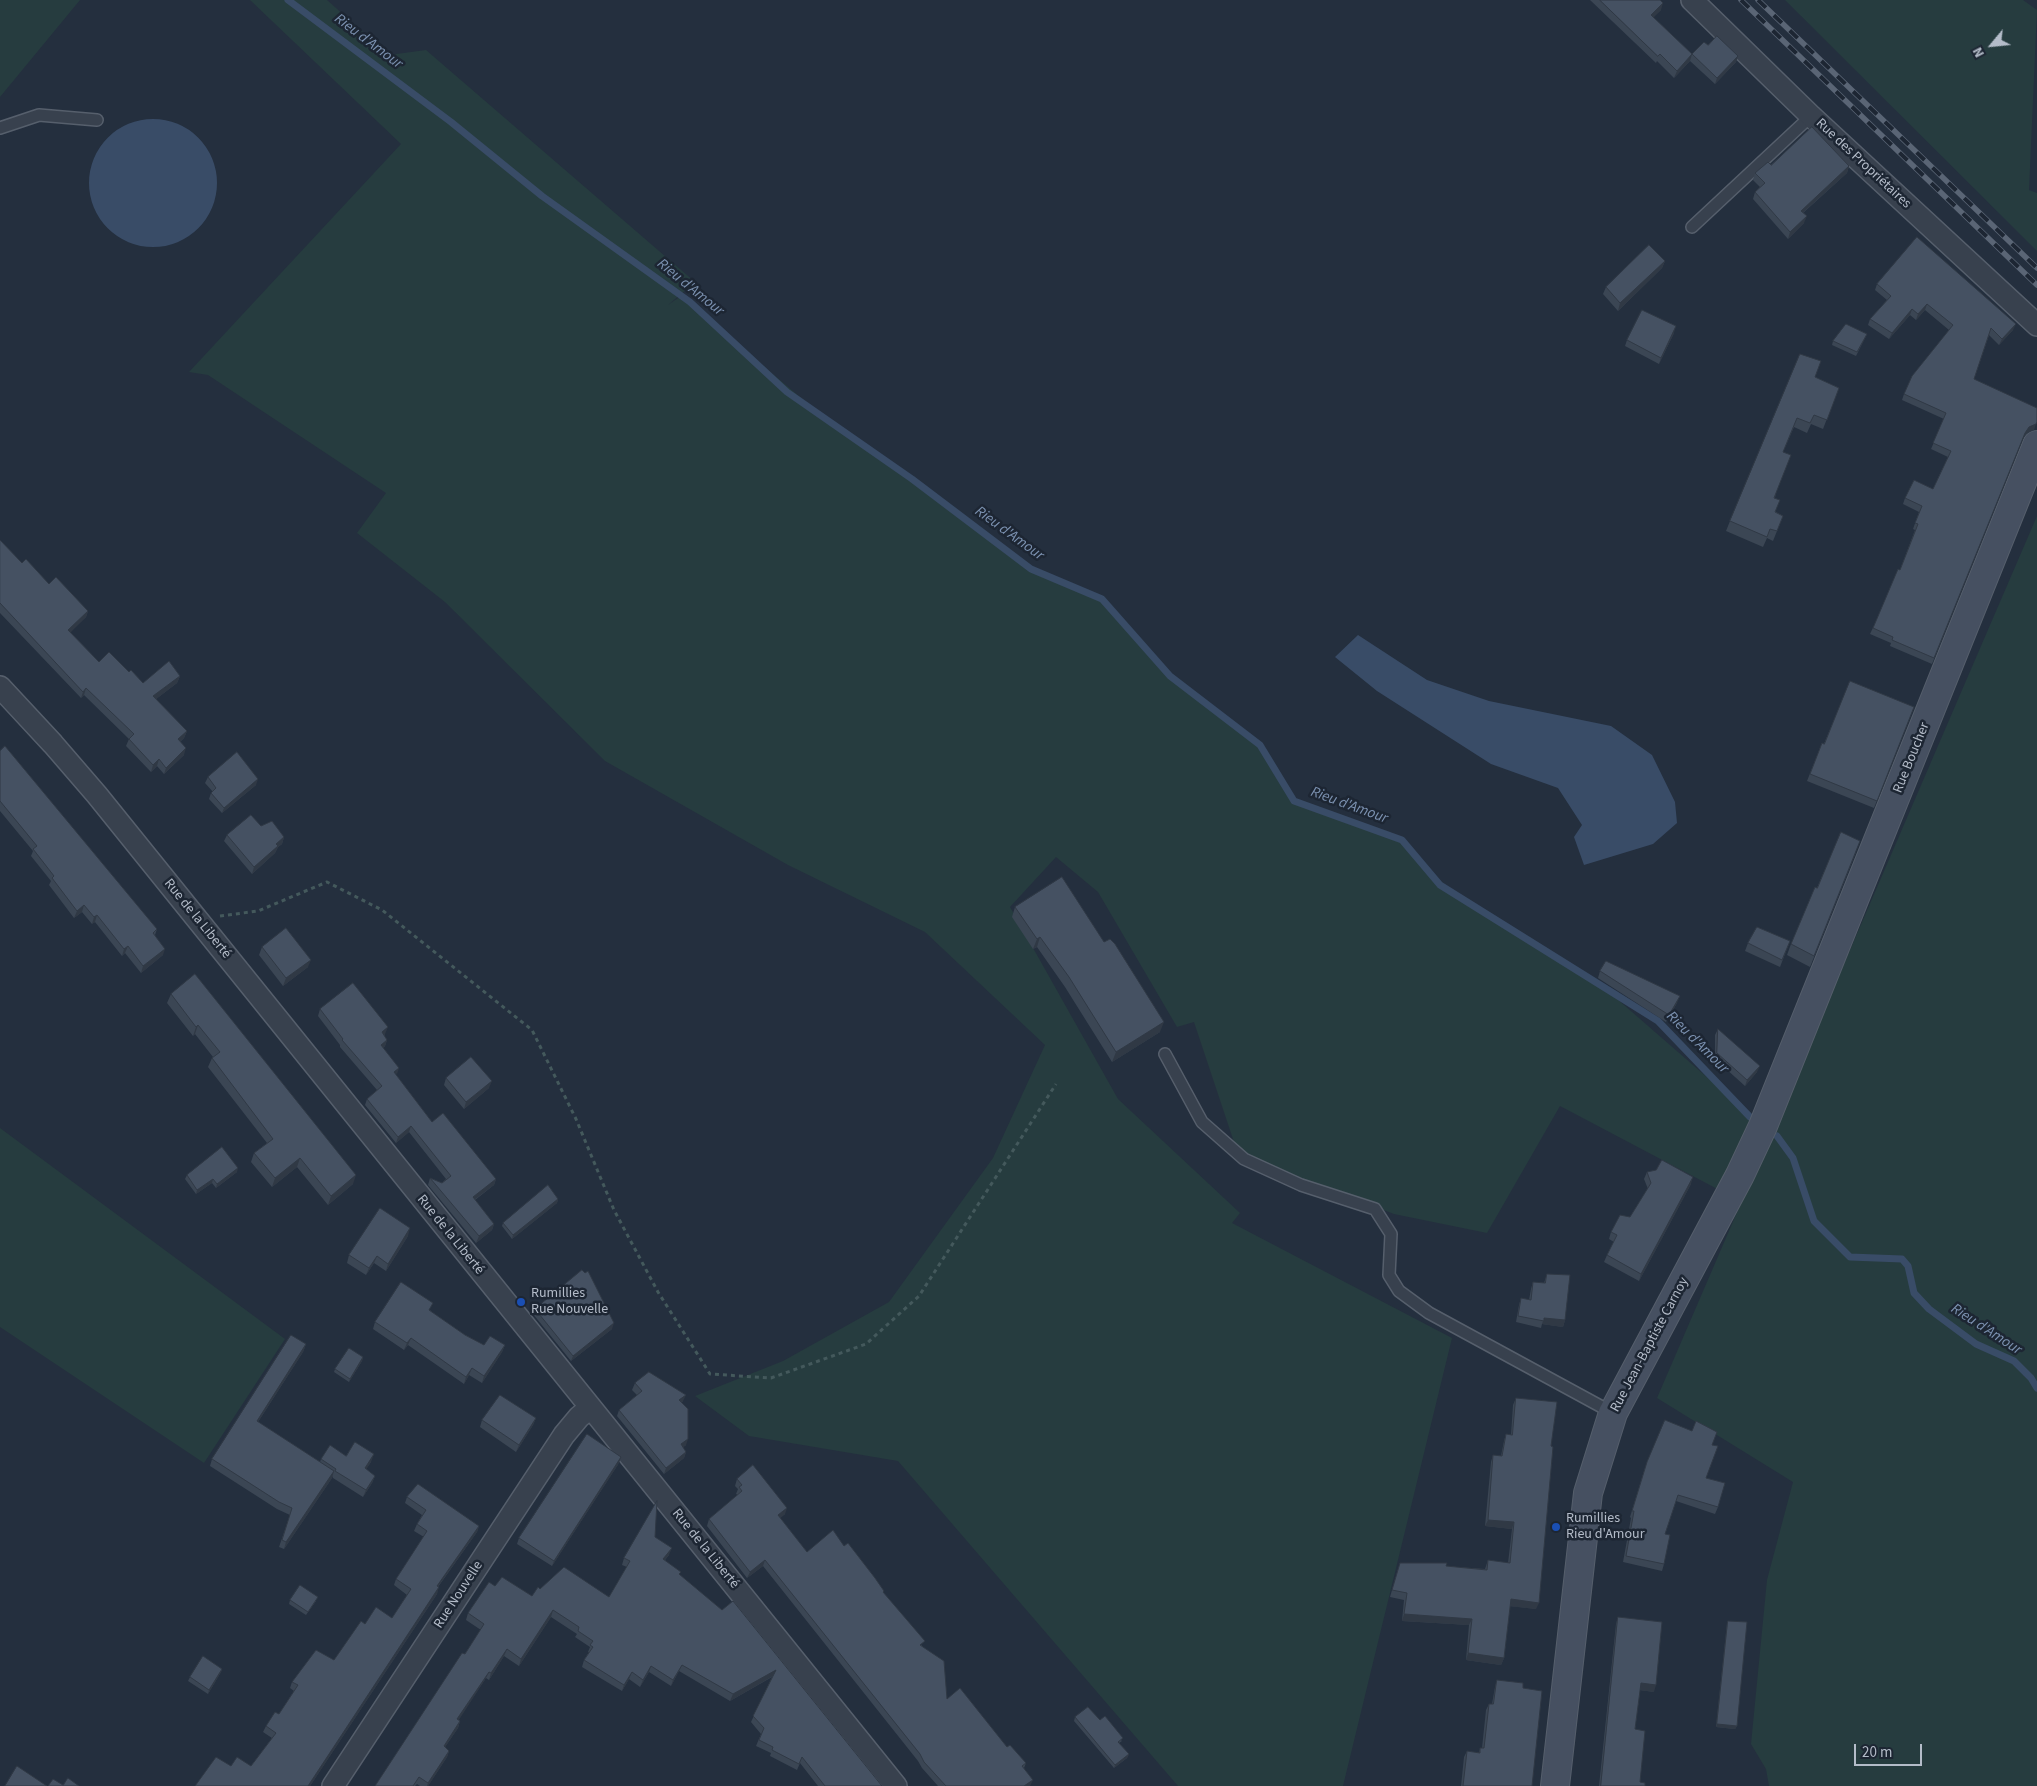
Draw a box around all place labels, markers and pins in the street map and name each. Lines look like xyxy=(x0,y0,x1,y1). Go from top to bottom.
place label: Rumillies Rue Nouvelle xyxy=(531,1286,608,1318)
marker: Rumillies Rue Nouvelle xyxy=(515,1296,527,1308)
place label: Rumillies Rieu d'Amour xyxy=(1566,1511,1645,1544)
marker: Rumillies Rieu d'Amour xyxy=(1550,1521,1562,1533)

